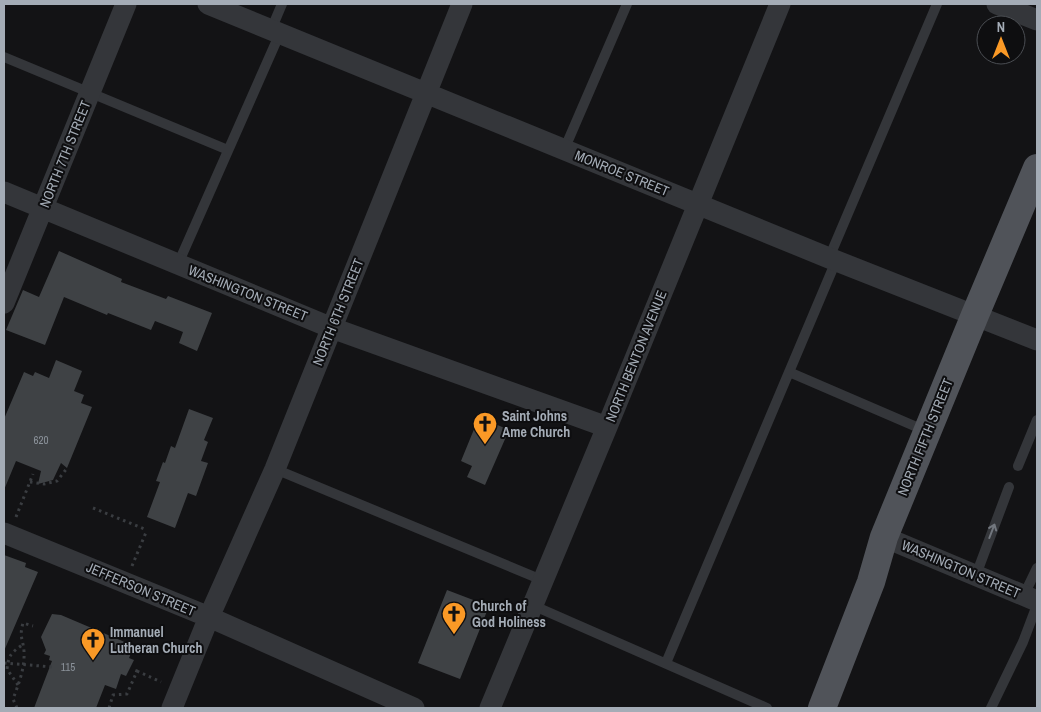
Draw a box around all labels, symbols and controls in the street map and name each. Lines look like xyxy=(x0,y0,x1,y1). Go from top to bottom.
north arrow xyxy=(976,15,1026,65)
text: N xyxy=(997,18,1005,36)
street label: NORTH 7TH STREET xyxy=(35,98,95,210)
street label: MONROE STREET xyxy=(572,146,672,200)
street label: NORTH 6TH STREET xyxy=(308,256,368,368)
street label: WASHINGTON STREET xyxy=(186,261,310,325)
street label: NORTH BENTON AVENUE xyxy=(601,288,671,424)
street label: NORTH FIFTH STREET xyxy=(893,376,957,498)
place label: Saint Johns Ame Church xyxy=(502,407,570,441)
church icon: Saint Johns Ame Church xyxy=(472,411,498,445)
house number: 620 xyxy=(33,433,49,447)
one-way arrow xyxy=(989,524,998,539)
street label: WASHINGTON STREET xyxy=(899,536,1023,602)
street label: JEFFERSON STREET xyxy=(84,558,198,620)
place label: Church of God Holiness xyxy=(472,597,546,631)
church icon: Church of God Holiness xyxy=(441,601,467,635)
place label: Immanuel Lutheran Church xyxy=(110,623,202,657)
church icon: Immanuel Lutheran Church xyxy=(80,627,106,661)
house number: 115 xyxy=(61,660,75,674)

